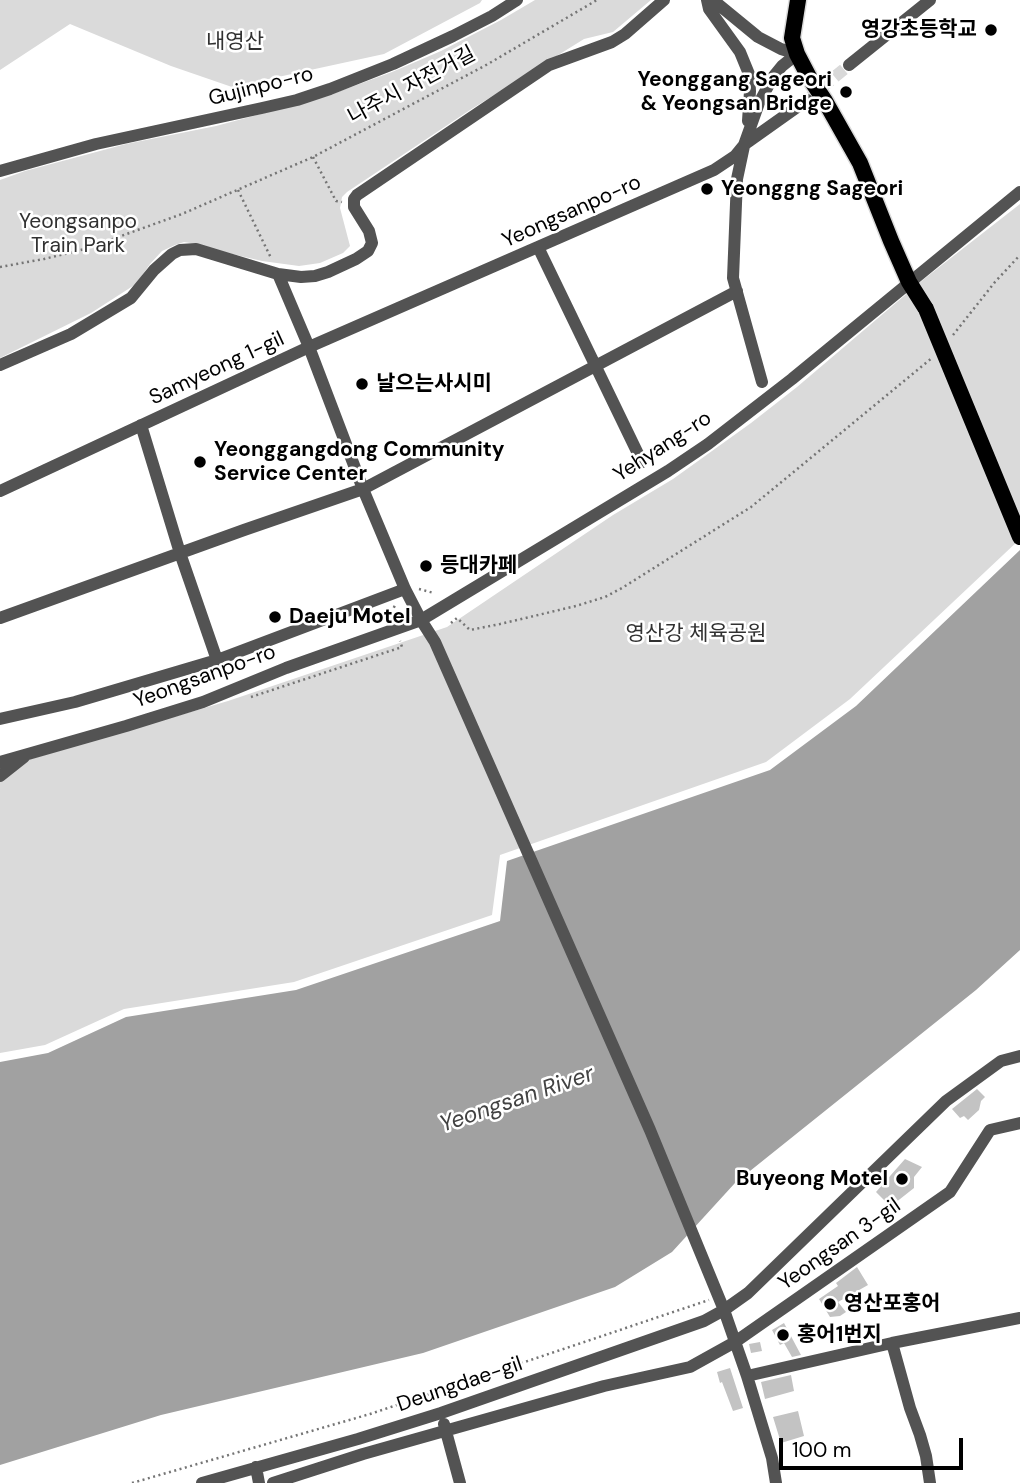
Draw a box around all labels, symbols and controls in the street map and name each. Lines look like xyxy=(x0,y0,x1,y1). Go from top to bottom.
place label: 영강초등학교 xyxy=(861,17,977,43)
marker: 영강초등학교 xyxy=(983,22,999,38)
park label: 내영산 xyxy=(206,29,264,55)
street label: 나주시 자전거길 xyxy=(344,42,480,130)
street label: Gujinpo-ro xyxy=(206,62,316,112)
place label: Yeonggang Sageori & Yeongsan Bridge xyxy=(638,67,832,117)
marker: Yeonggang Sageori & Yeongsan Bridge xyxy=(838,84,854,100)
street label: Yeongsanpo-ro xyxy=(499,170,645,254)
place label: Yeonggng Sageori xyxy=(721,176,903,202)
marker: Yeonggng Sageori xyxy=(699,181,715,197)
park label: Yeongsanpo Train Park xyxy=(19,209,137,259)
street label: Samyeong 1-gil xyxy=(146,327,288,411)
place label: 날으는사시미 xyxy=(376,371,492,397)
marker: 날으는사시미 xyxy=(354,376,370,392)
street label: Yehyang-ro xyxy=(609,406,717,488)
place label: Yeonggangdong Community Service Center xyxy=(214,437,504,487)
marker: Yeonggangdong Community Service Center xyxy=(192,454,208,470)
place label: 등대카페 xyxy=(440,553,517,579)
marker: 등대카페 xyxy=(418,558,434,574)
place label: Daeju Motel xyxy=(289,604,410,630)
marker: Daeju Motel xyxy=(267,609,283,625)
park label: 영산강 체육공원 xyxy=(626,621,766,647)
street label: Yeongsanpo-ro xyxy=(131,640,279,714)
water label: Yeongsan River xyxy=(436,1061,598,1139)
place label: Buyeong Motel xyxy=(736,1166,888,1192)
marker: Buyeong Motel xyxy=(894,1171,910,1187)
street label: Yeongsan 3-gil xyxy=(774,1194,906,1296)
place label: 영산포홍어 xyxy=(844,1291,941,1317)
marker: 영산포홍어 xyxy=(822,1296,838,1312)
place label: 홍어1번지 xyxy=(797,1322,882,1348)
marker: 홍어1번지 xyxy=(775,1327,791,1343)
street label: Deungdae-gil xyxy=(394,1352,526,1418)
scale bar xyxy=(782,1424,966,1468)
text: 100 m xyxy=(792,1436,852,1464)

